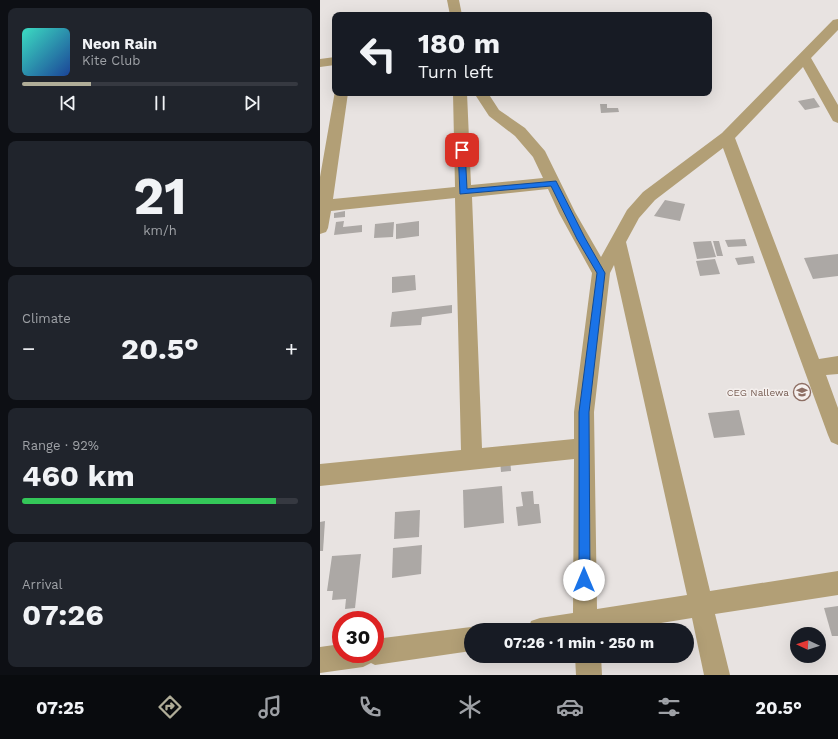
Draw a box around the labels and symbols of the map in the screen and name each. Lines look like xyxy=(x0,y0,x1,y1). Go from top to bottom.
pin xyxy=(445,133,479,167)
school or university icon: CEG Nallewa xyxy=(792,382,812,402)
place label: CEG Nallewa xyxy=(727,387,789,398)
position arrow xyxy=(563,559,605,601)
speed limit sign: 30 xyxy=(332,611,384,663)
north arrow xyxy=(790,627,826,663)

